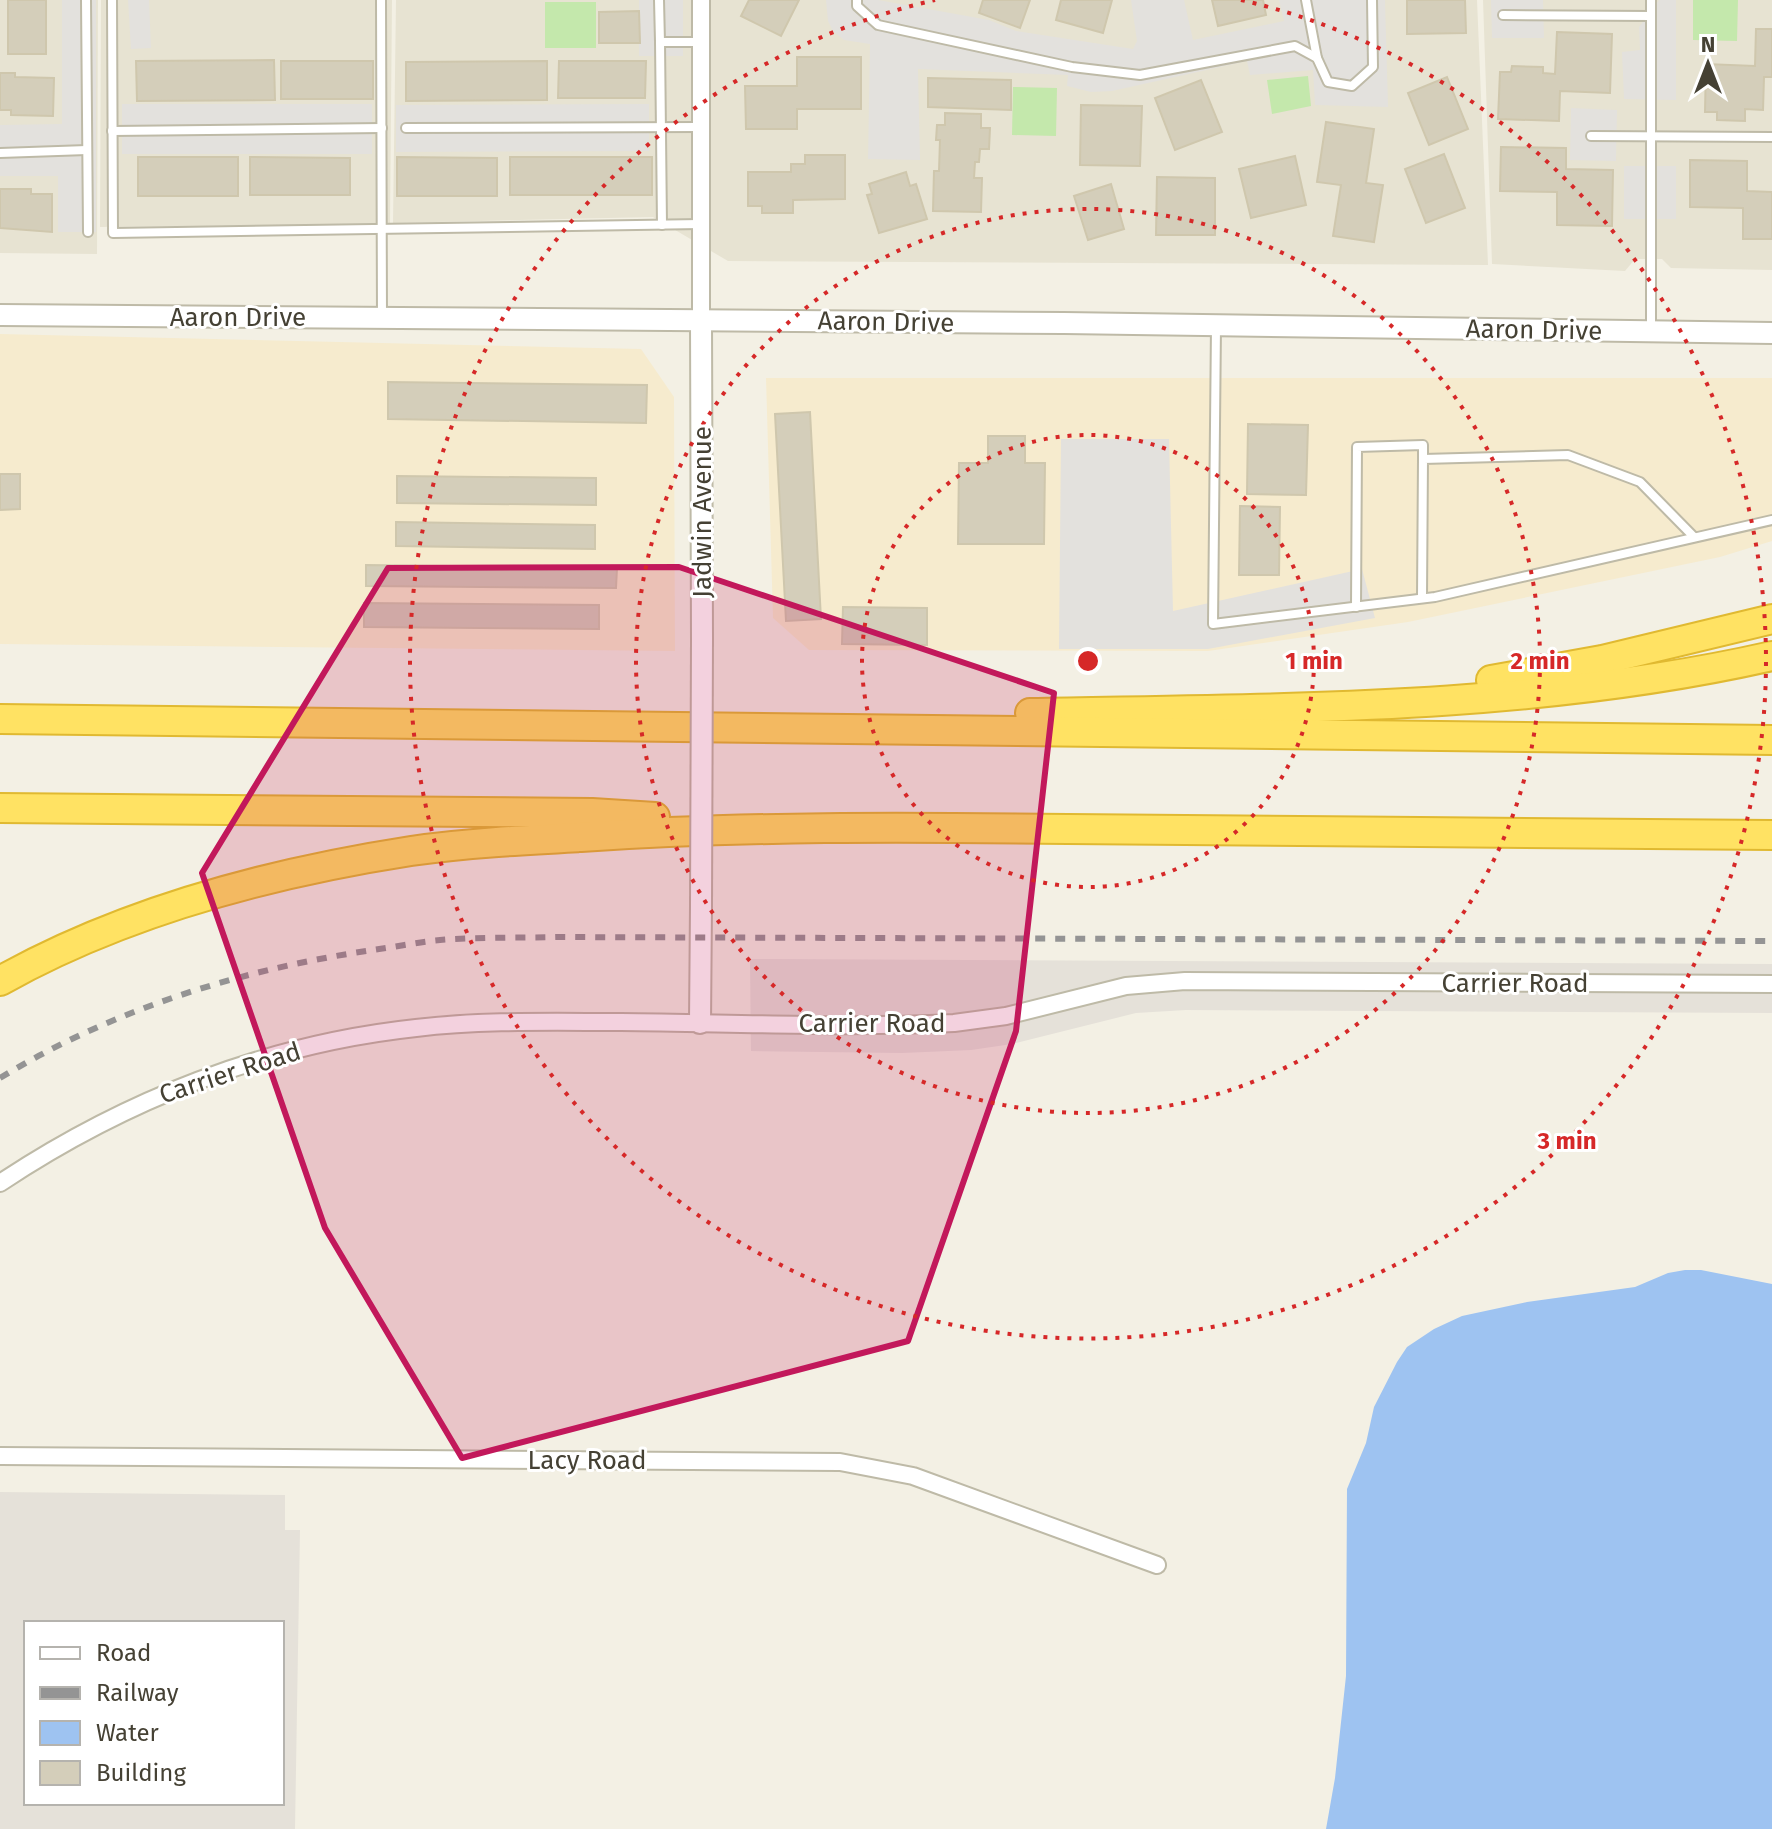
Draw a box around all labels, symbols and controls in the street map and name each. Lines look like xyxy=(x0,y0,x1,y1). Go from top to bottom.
north arrow xyxy=(1668,24,1748,104)
text: N xyxy=(1701,31,1715,58)
street label: Aaron Drive xyxy=(170,302,306,333)
street label: Aaron Drive xyxy=(817,305,955,339)
street label: Aaron Drive xyxy=(1465,313,1603,347)
street label: Jadwin Avenue xyxy=(687,426,718,598)
centre of rings xyxy=(1074,647,1102,675)
text: 1 min xyxy=(1285,647,1343,675)
text: 2 min xyxy=(1511,647,1570,675)
street label: Carrier Road xyxy=(1442,968,1588,999)
street label: Carrier Road xyxy=(799,1008,945,1039)
street label: Carrier Road xyxy=(155,1036,305,1110)
text: 3 min xyxy=(1536,1127,1597,1155)
street label: Lacy Road xyxy=(528,1445,646,1476)
legend xyxy=(24,1621,284,1805)
text: Road xyxy=(96,1639,151,1667)
text: Railway xyxy=(96,1679,179,1707)
text: Water xyxy=(96,1719,160,1747)
text: Building xyxy=(96,1759,186,1787)

